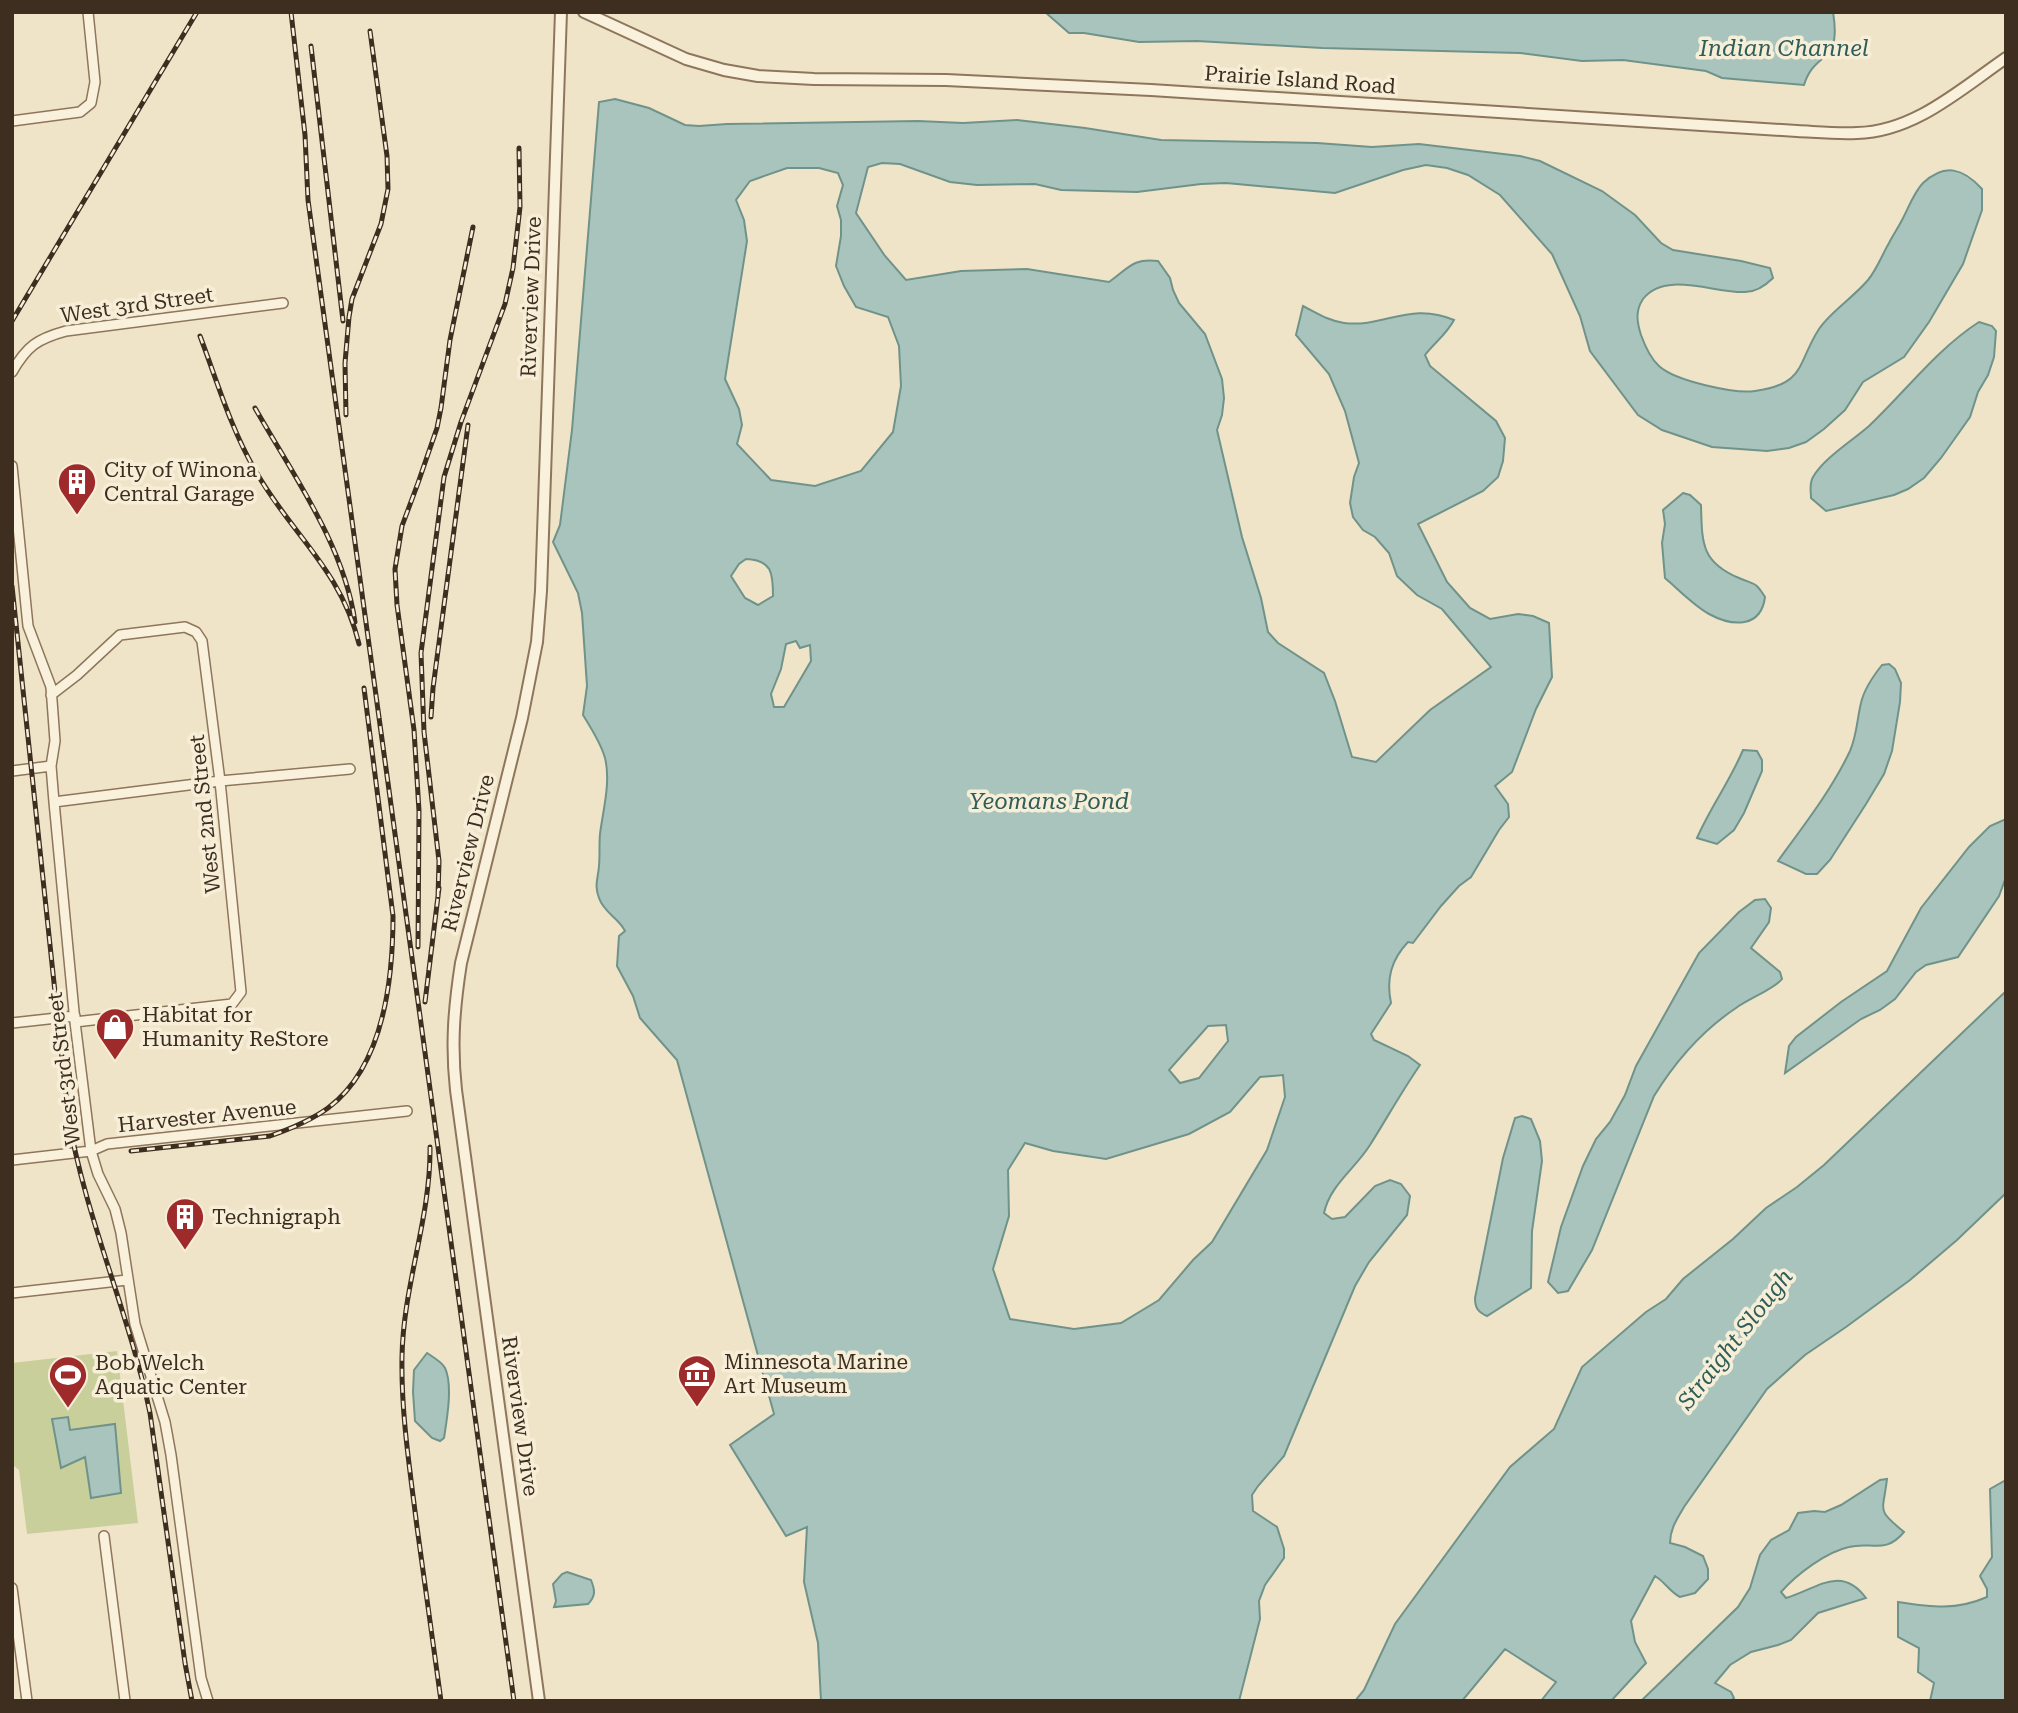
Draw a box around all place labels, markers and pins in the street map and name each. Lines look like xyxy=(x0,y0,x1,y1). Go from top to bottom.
place label: City of Winona Central Garage xyxy=(104,458,258,506)
building icon: City of Winona Central Garage xyxy=(56,461,98,516)
place label: Habitat for Humanity ReStore xyxy=(142,1003,329,1051)
shop icon: Habitat for Humanity ReStore xyxy=(94,1006,136,1061)
building icon: Technigraph xyxy=(164,1196,206,1251)
place label: Technigraph xyxy=(212,1205,341,1229)
place label: Minnesota Marine Art Museum xyxy=(724,1350,908,1398)
place label: Bob Welch Aquatic Center xyxy=(95,1351,247,1399)
museum icon: Minnesota Marine Art Museum xyxy=(676,1353,718,1408)
sports icon: Bob Welch Aquatic Center xyxy=(47,1354,89,1409)

